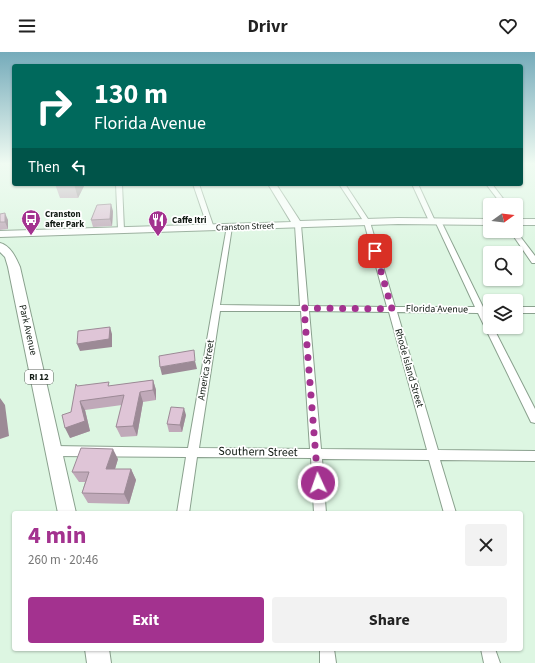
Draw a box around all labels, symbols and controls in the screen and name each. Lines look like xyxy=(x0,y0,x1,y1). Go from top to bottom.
text: Drivr xyxy=(247,14,288,39)
icon: menu xyxy=(16,15,38,37)
icon: heart xyxy=(497,15,519,37)
text: 130 m xyxy=(94,74,168,114)
icon: right xyxy=(28,80,80,132)
text: Florida Avenue xyxy=(94,111,206,136)
icon: left xyxy=(68,156,90,178)
text: Then xyxy=(28,157,60,178)
north arrow xyxy=(483,198,523,238)
map controls xyxy=(483,198,523,334)
bus stop icon: Cranston after Park xyxy=(20,208,42,236)
place label: Cranston after Park xyxy=(45,208,84,231)
restaurant icon: Caffe Itri xyxy=(147,209,169,237)
place label: Caffe Itri xyxy=(172,214,207,227)
street label: Cranston Street xyxy=(216,219,274,235)
pin xyxy=(358,234,392,268)
icon: arrive xyxy=(364,240,386,262)
button: search xyxy=(483,246,523,286)
button: layers xyxy=(483,294,523,334)
street label: Florida Avenue xyxy=(406,301,468,317)
street label: Park Avenue xyxy=(15,303,41,357)
street label: Rhode Island Street xyxy=(391,327,427,410)
street label: America Street xyxy=(194,338,218,401)
road number: RI 12 xyxy=(25,370,53,384)
street label: Southern Street xyxy=(218,443,298,461)
position arrow xyxy=(297,462,339,504)
text: 4 min xyxy=(28,518,86,553)
button: close xyxy=(465,524,507,566)
text: 260 m · 20:46 xyxy=(28,551,98,569)
button: Exit xyxy=(28,597,264,643)
button: Share xyxy=(272,597,507,643)

